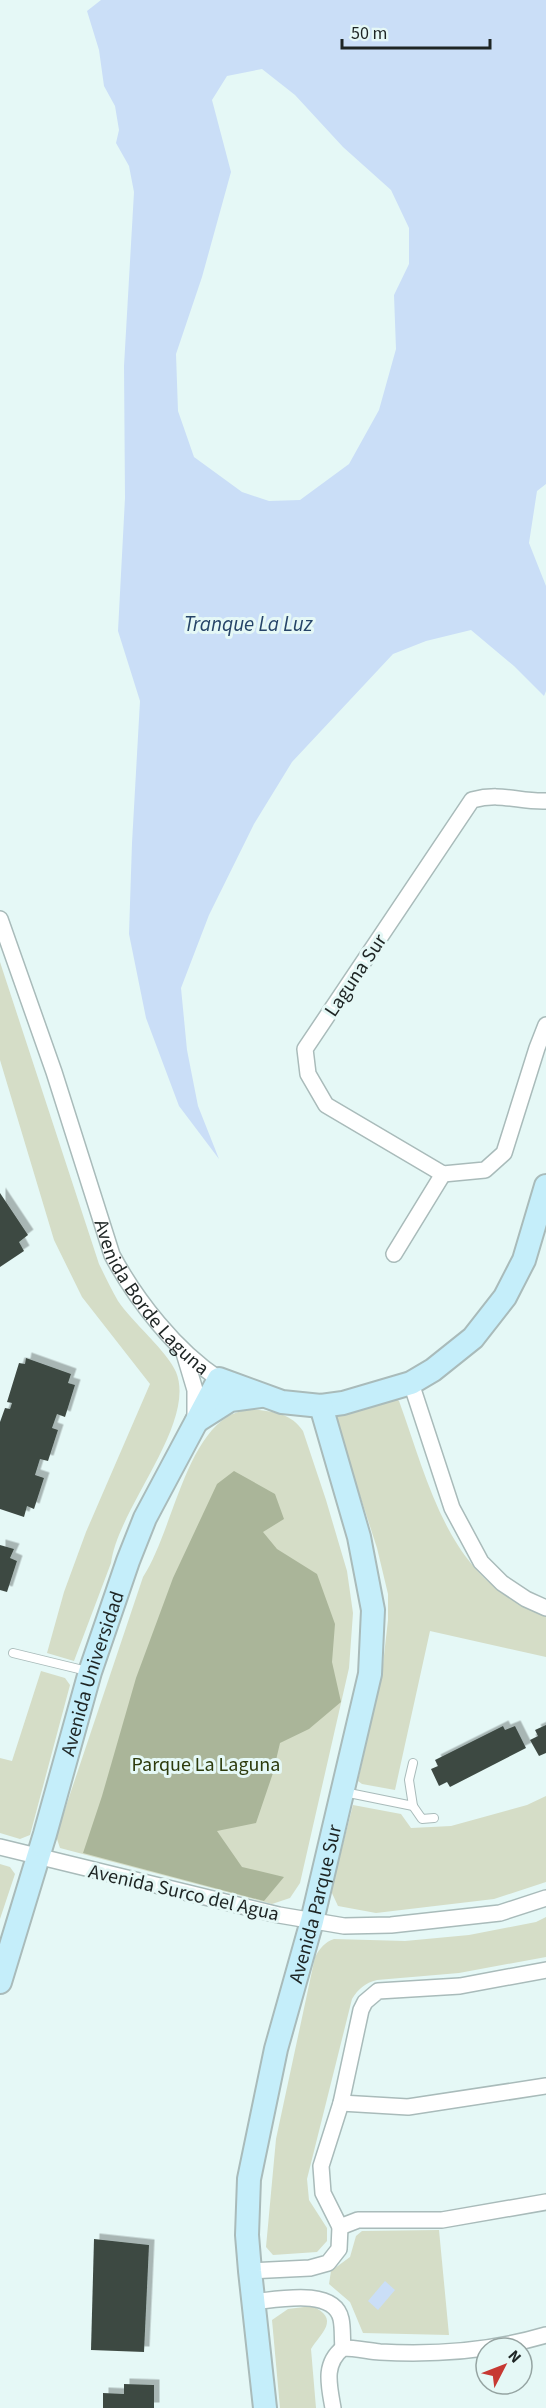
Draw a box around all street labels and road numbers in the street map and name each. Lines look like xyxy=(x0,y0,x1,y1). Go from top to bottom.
street label: Laguna Sur xyxy=(318,929,394,1022)
street label: Avenida Borde Laguna xyxy=(87,1216,215,1382)
street label: Avenida Universidad xyxy=(54,1587,132,1759)
street label: Avenida Parque Sur xyxy=(282,1822,349,1987)
street label: Avenida Surco del Agua xyxy=(86,1857,282,1929)

